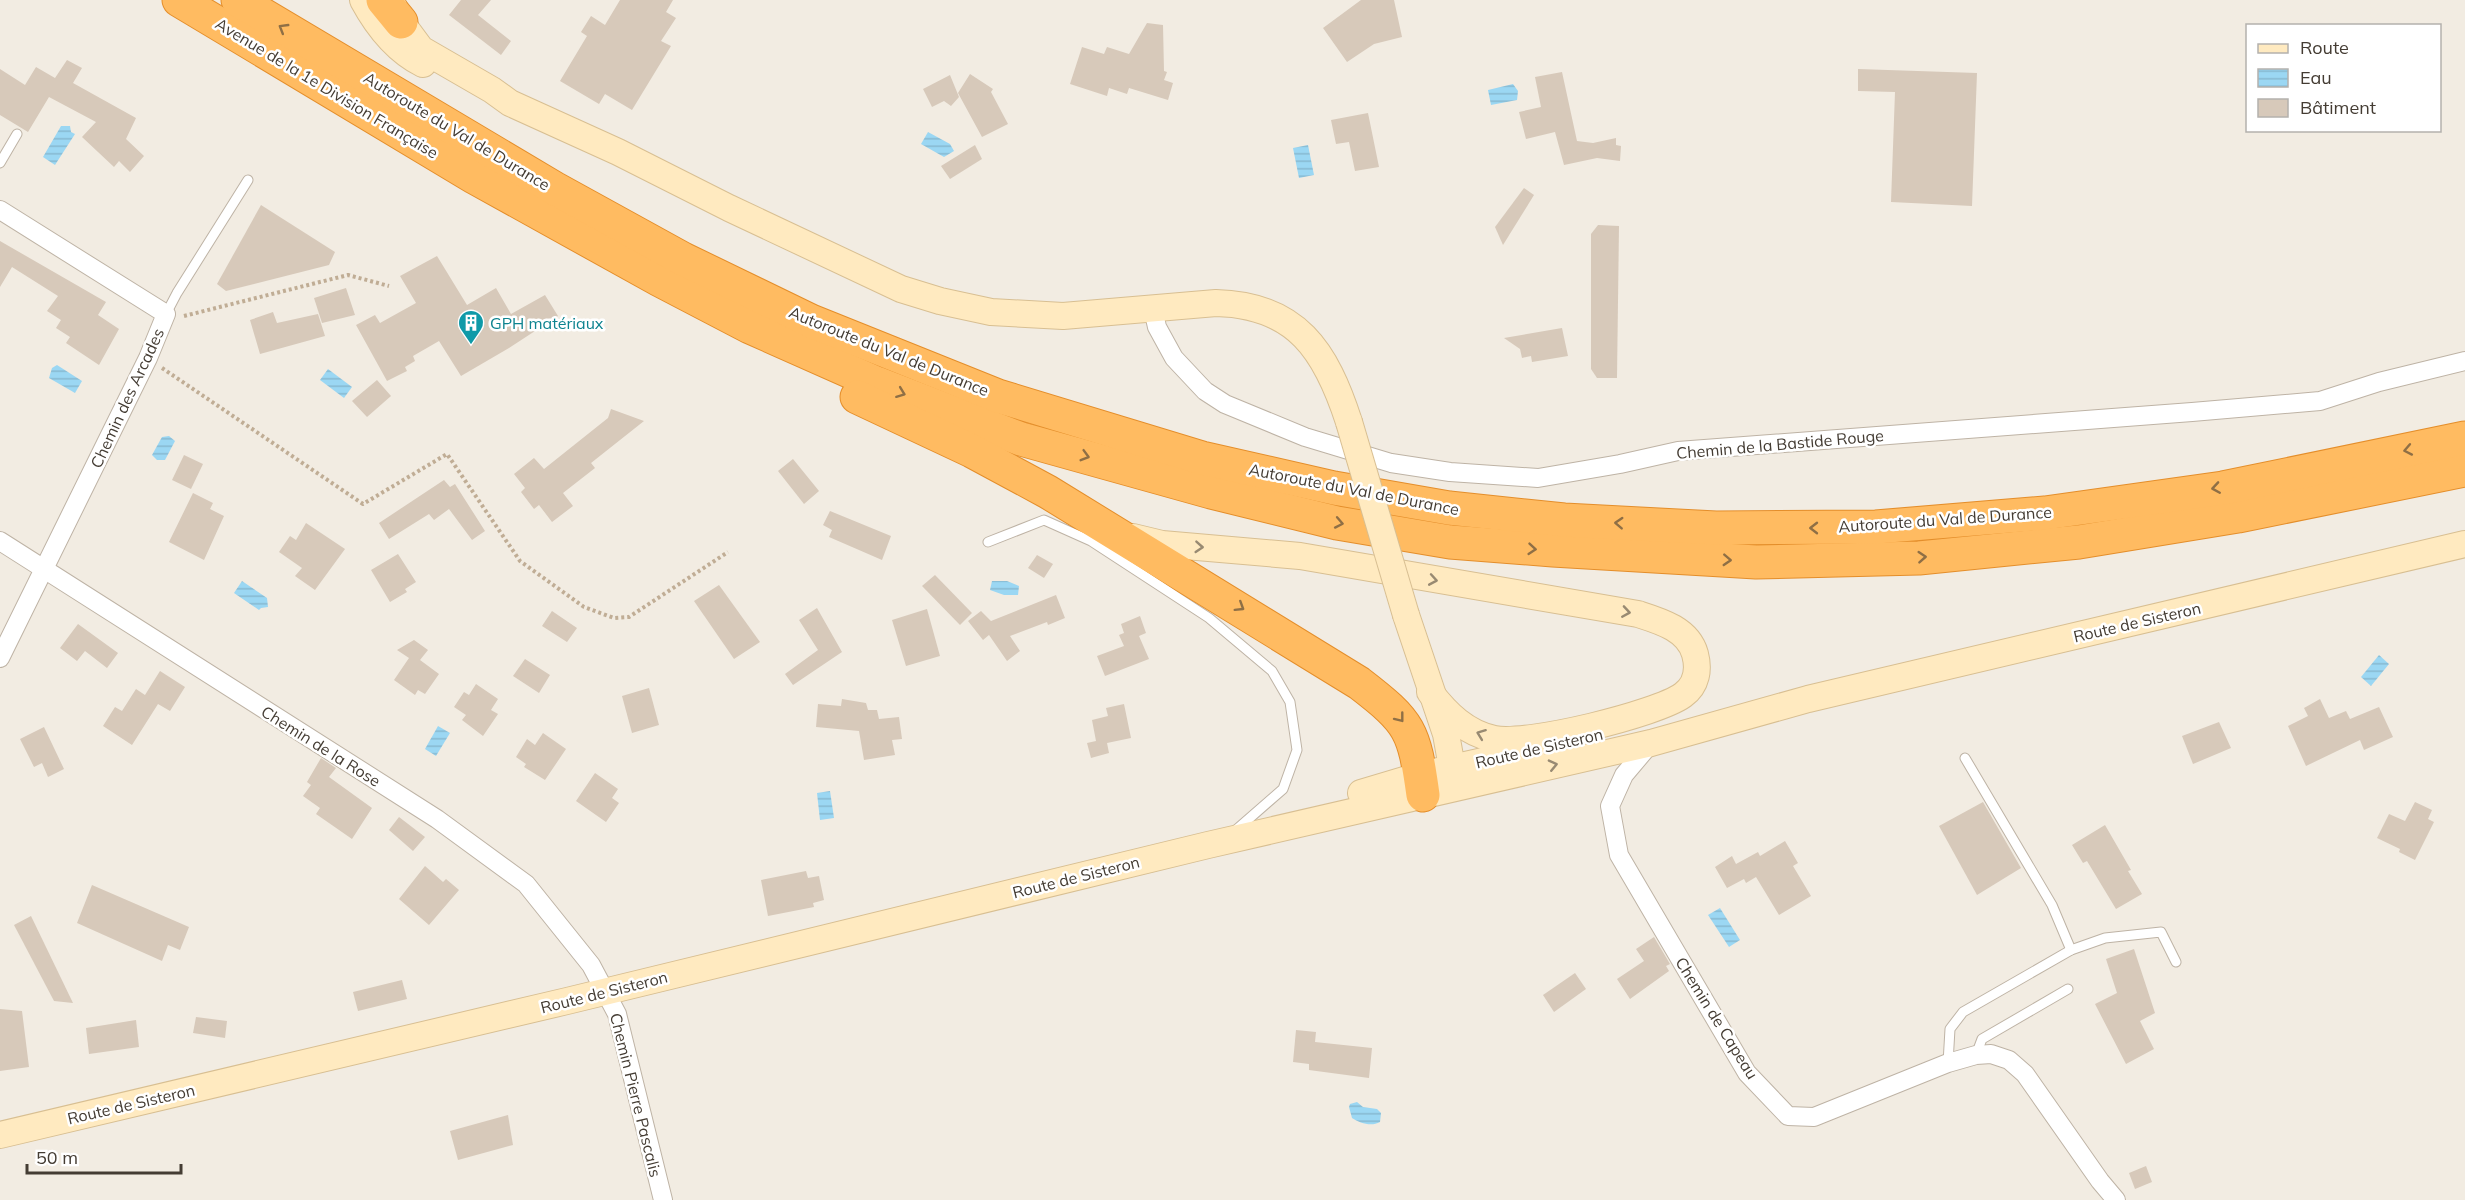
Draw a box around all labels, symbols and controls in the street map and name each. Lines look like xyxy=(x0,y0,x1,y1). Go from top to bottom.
street label: Avenue de la 1e Division Française xyxy=(212,13,442,163)
one-way arrow xyxy=(279,23,289,35)
legend xyxy=(2246,24,2441,132)
text: Route xyxy=(2300,36,2349,59)
text: Eau xyxy=(2300,66,2332,89)
street label: Autoroute du Val de Durance xyxy=(360,67,554,195)
text: Bâtiment xyxy=(2300,96,2376,119)
street label: Autoroute du Val de Durance xyxy=(786,302,992,400)
building icon: GPH matériaux xyxy=(456,308,486,346)
place label: GPH matériaux xyxy=(490,313,604,333)
street label: Chemin des Arcades xyxy=(86,325,168,471)
one-way arrow xyxy=(895,385,905,398)
street label: Chemin de la Bastide Rouge xyxy=(1675,425,1885,463)
one-way arrow xyxy=(2403,443,2413,456)
one-way arrow xyxy=(1080,449,1090,462)
street label: Autoroute du Val de Durance xyxy=(1247,459,1461,519)
one-way arrow xyxy=(2212,482,2221,494)
street label: Autoroute du Val de Durance xyxy=(1838,502,2052,536)
one-way arrow xyxy=(1334,516,1344,529)
one-way arrow xyxy=(1614,517,1624,530)
one-way arrow xyxy=(1809,522,1818,534)
one-way arrow xyxy=(1194,540,1203,553)
one-way arrow xyxy=(1528,542,1537,555)
one-way arrow xyxy=(1917,551,1926,564)
one-way arrow xyxy=(1722,554,1731,567)
one-way arrow xyxy=(1429,573,1438,585)
street label: Route de Sisteron xyxy=(2071,598,2203,646)
one-way arrow xyxy=(1234,600,1244,612)
one-way arrow xyxy=(1620,605,1630,618)
street label: Chemin de la Rose xyxy=(258,701,384,791)
one-way arrow xyxy=(1392,711,1403,722)
street label: Route de Sisteron xyxy=(1473,724,1605,772)
one-way arrow xyxy=(1476,729,1487,741)
one-way arrow xyxy=(1548,759,1558,772)
street label: Route de Sisteron xyxy=(1010,852,1142,902)
street label: Chemin de Capeau xyxy=(1671,953,1763,1083)
street label: Route de Sisteron xyxy=(538,967,670,1017)
street label: Chemin Pierre Pascalis xyxy=(606,1011,666,1179)
street label: Route de Sisteron xyxy=(65,1080,197,1128)
scale bar xyxy=(27,1137,182,1175)
text: 50 m xyxy=(36,1146,78,1169)

